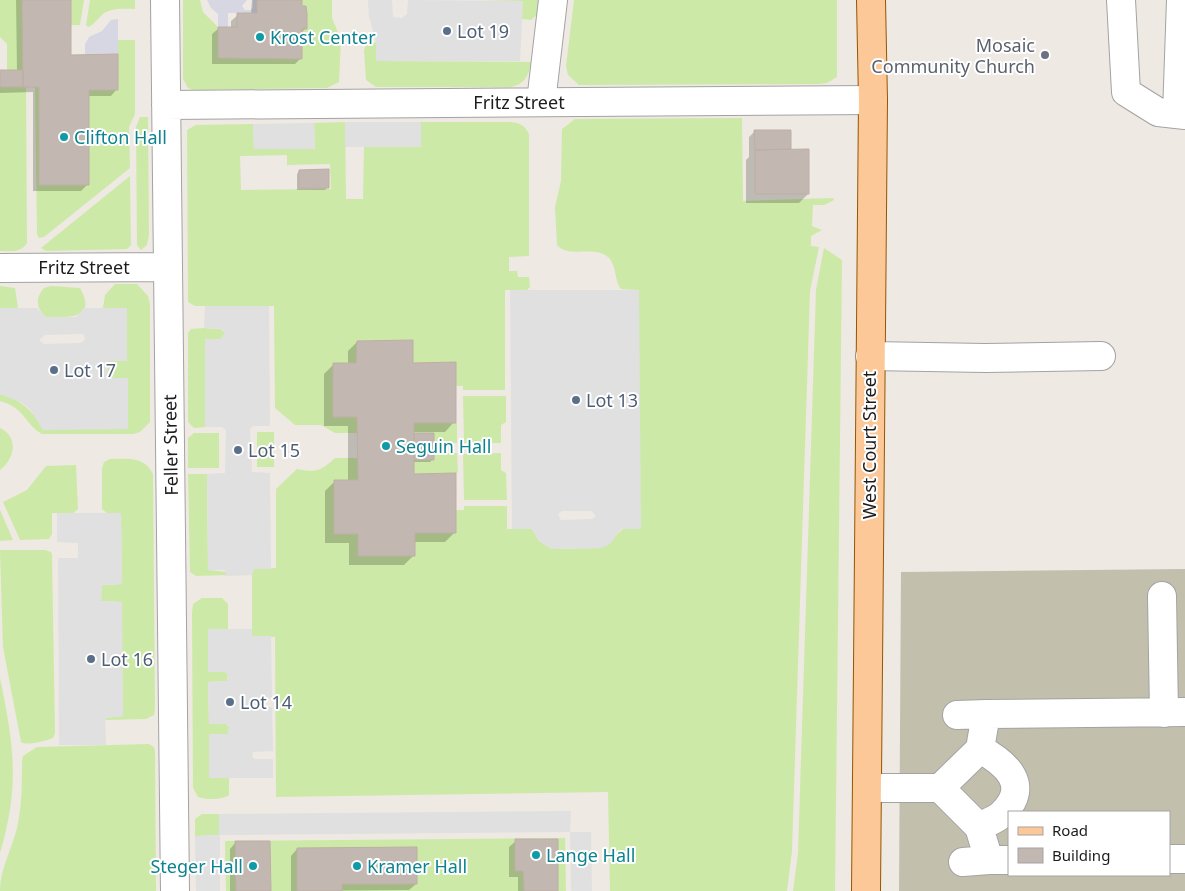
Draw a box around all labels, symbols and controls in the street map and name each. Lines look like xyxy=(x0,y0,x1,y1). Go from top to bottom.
place label: Lot 19 xyxy=(457,19,509,43)
place label: Krost Center xyxy=(270,25,376,49)
marker: Lot 19 xyxy=(441,25,453,37)
marker: Krost Center xyxy=(254,31,266,43)
place label: Mosaic Community Church xyxy=(871,33,1035,78)
marker: Mosaic Community Church xyxy=(1039,49,1051,61)
street label: Fritz Street xyxy=(473,90,565,114)
place label: Clifton Hall xyxy=(74,125,167,149)
marker: Clifton Hall xyxy=(58,131,70,143)
street label: Fritz Street xyxy=(38,255,130,279)
place label: Lot 17 xyxy=(64,358,116,382)
marker: Lot 17 xyxy=(48,364,60,376)
street label: West Court Street xyxy=(857,370,881,519)
place label: Lot 13 xyxy=(586,388,638,412)
street label: Feller Street xyxy=(157,394,183,496)
marker: Lot 13 xyxy=(570,394,582,406)
place label: Seguin Hall xyxy=(396,434,491,458)
place label: Lot 15 xyxy=(248,438,300,462)
marker: Seguin Hall xyxy=(380,440,392,452)
marker: Lot 15 xyxy=(232,444,244,456)
place label: Lot 16 xyxy=(101,647,153,671)
marker: Lot 16 xyxy=(85,653,97,665)
place label: Lot 14 xyxy=(240,690,292,714)
marker: Lot 14 xyxy=(224,696,236,708)
legend xyxy=(1008,811,1170,876)
text: Road xyxy=(1052,820,1088,840)
place label: Lange Hall xyxy=(546,843,635,867)
text: Building xyxy=(1052,845,1110,865)
marker: Lange Hall xyxy=(530,849,542,861)
place label: Steger Hall xyxy=(150,854,243,878)
place label: Kramer Hall xyxy=(367,854,467,878)
marker: Steger Hall xyxy=(247,860,259,872)
marker: Kramer Hall xyxy=(351,860,363,872)

